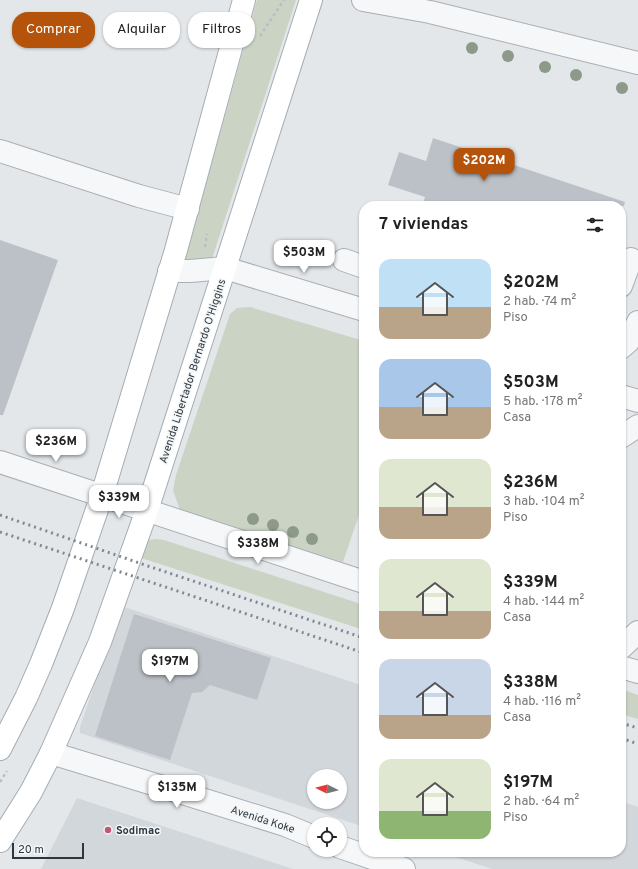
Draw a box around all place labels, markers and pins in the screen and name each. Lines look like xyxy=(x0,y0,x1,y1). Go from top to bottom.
pin: $202M xyxy=(456,148,512,182)
pin: $503M xyxy=(276,240,332,274)
pin: $236M xyxy=(28,429,84,463)
pin: $339M xyxy=(91,485,147,519)
pin: $338M xyxy=(230,531,286,565)
pin: $197M xyxy=(142,649,198,683)
pin: $135M xyxy=(149,775,205,809)
place label: Sodimac xyxy=(116,824,160,838)
marker: Sodimac xyxy=(103,825,113,835)

